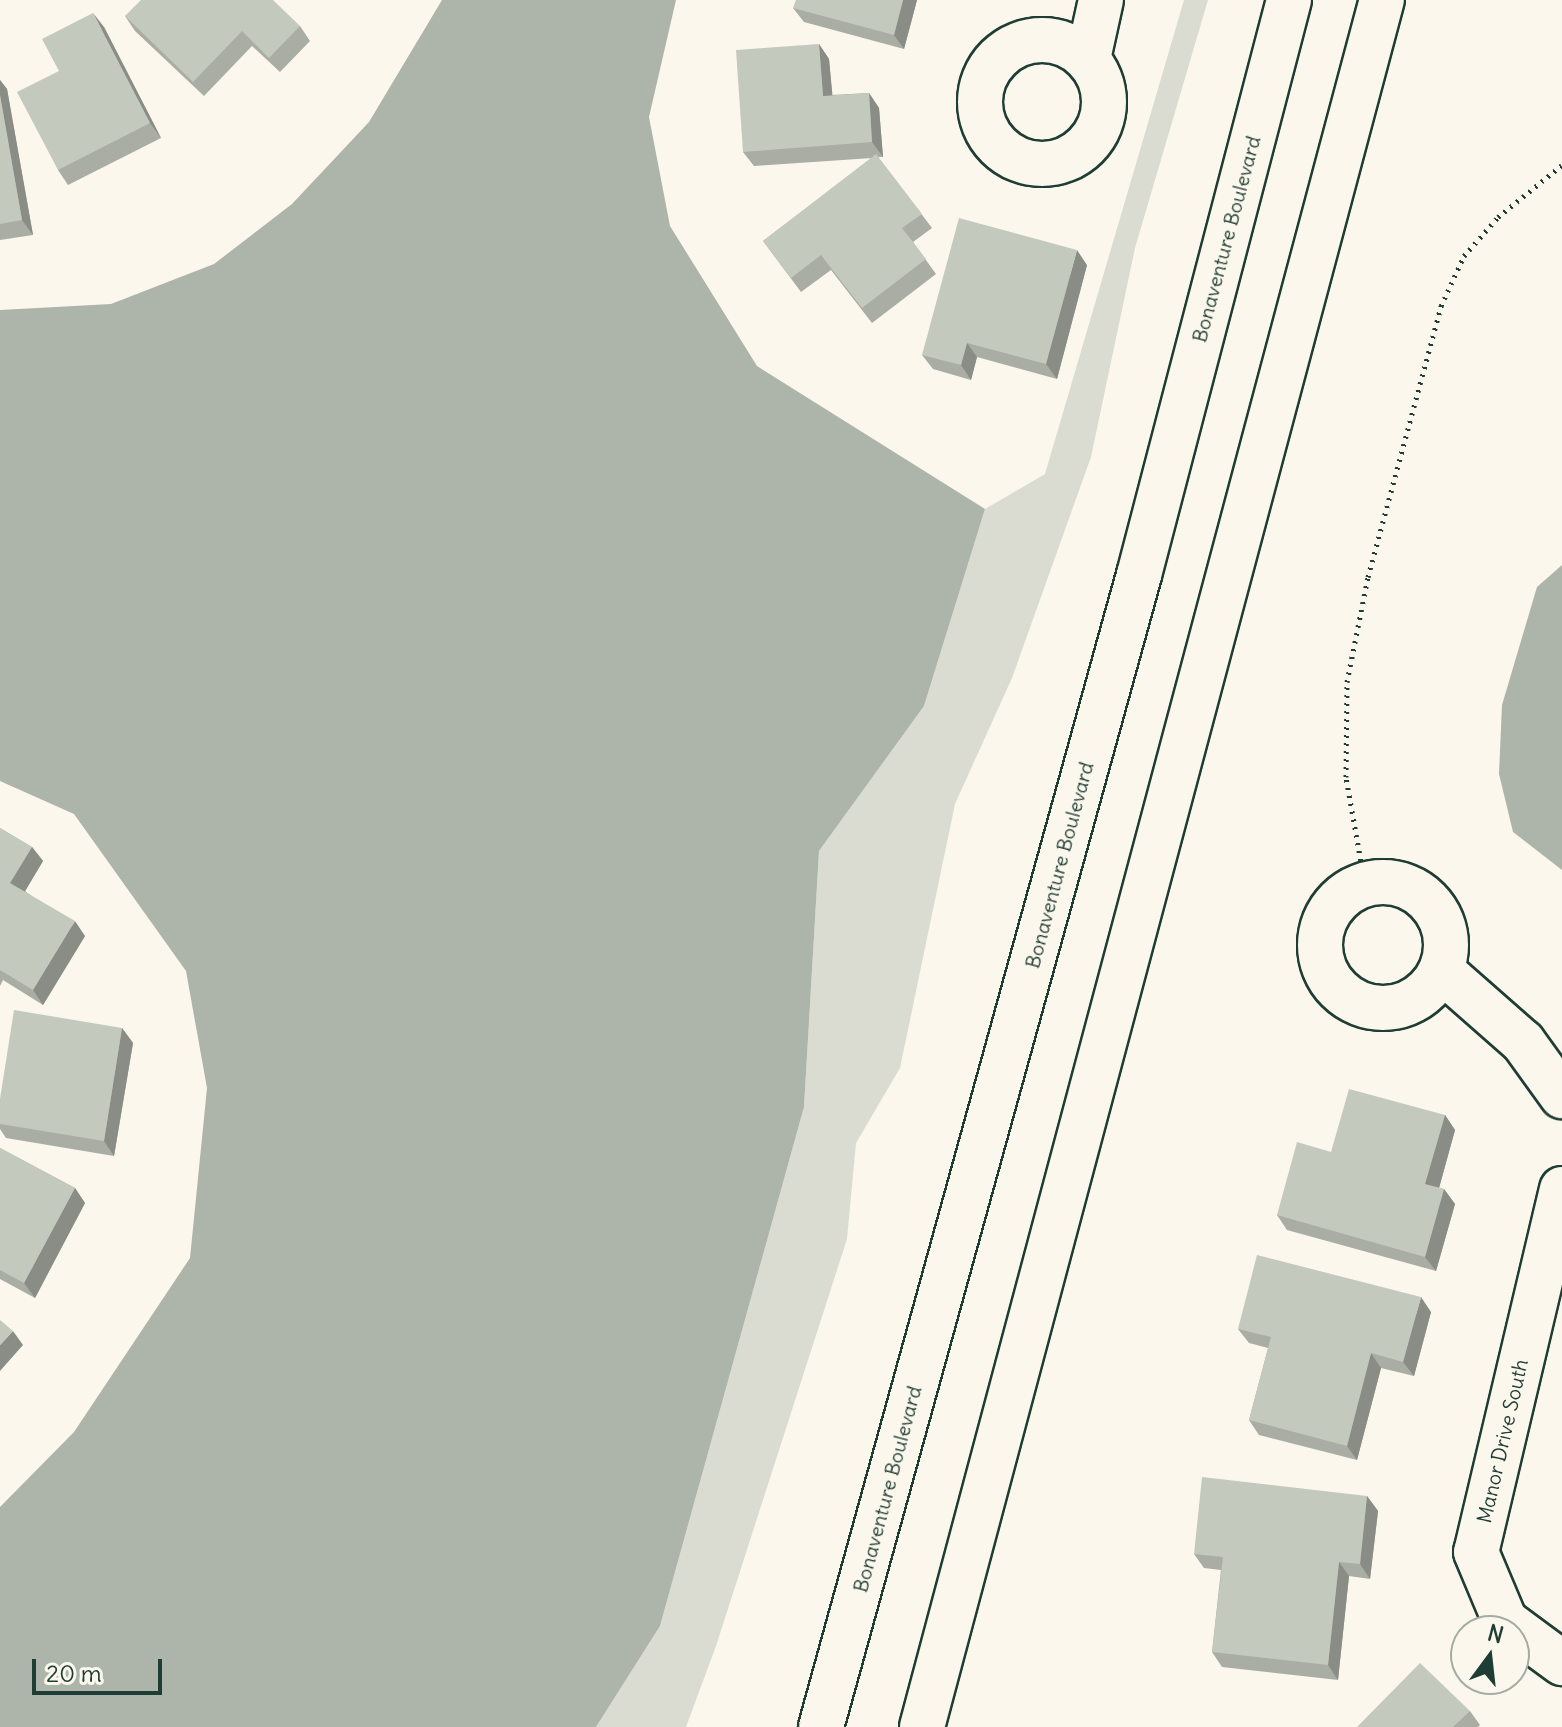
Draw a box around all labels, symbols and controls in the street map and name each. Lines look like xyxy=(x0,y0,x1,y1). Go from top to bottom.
street label: Bonaventure Boulevard xyxy=(1187,133,1265,345)
street label: Bonaventure Boulevard xyxy=(1020,759,1098,971)
street label: Manor Drive South xyxy=(1471,1357,1533,1525)
street label: Bonaventure Boulevard xyxy=(848,1383,926,1595)
north arrow xyxy=(1450,1615,1530,1695)
text: N xyxy=(1485,1618,1507,1649)
scale bar xyxy=(36,1643,166,1693)
text: 20 m xyxy=(46,1658,102,1688)

